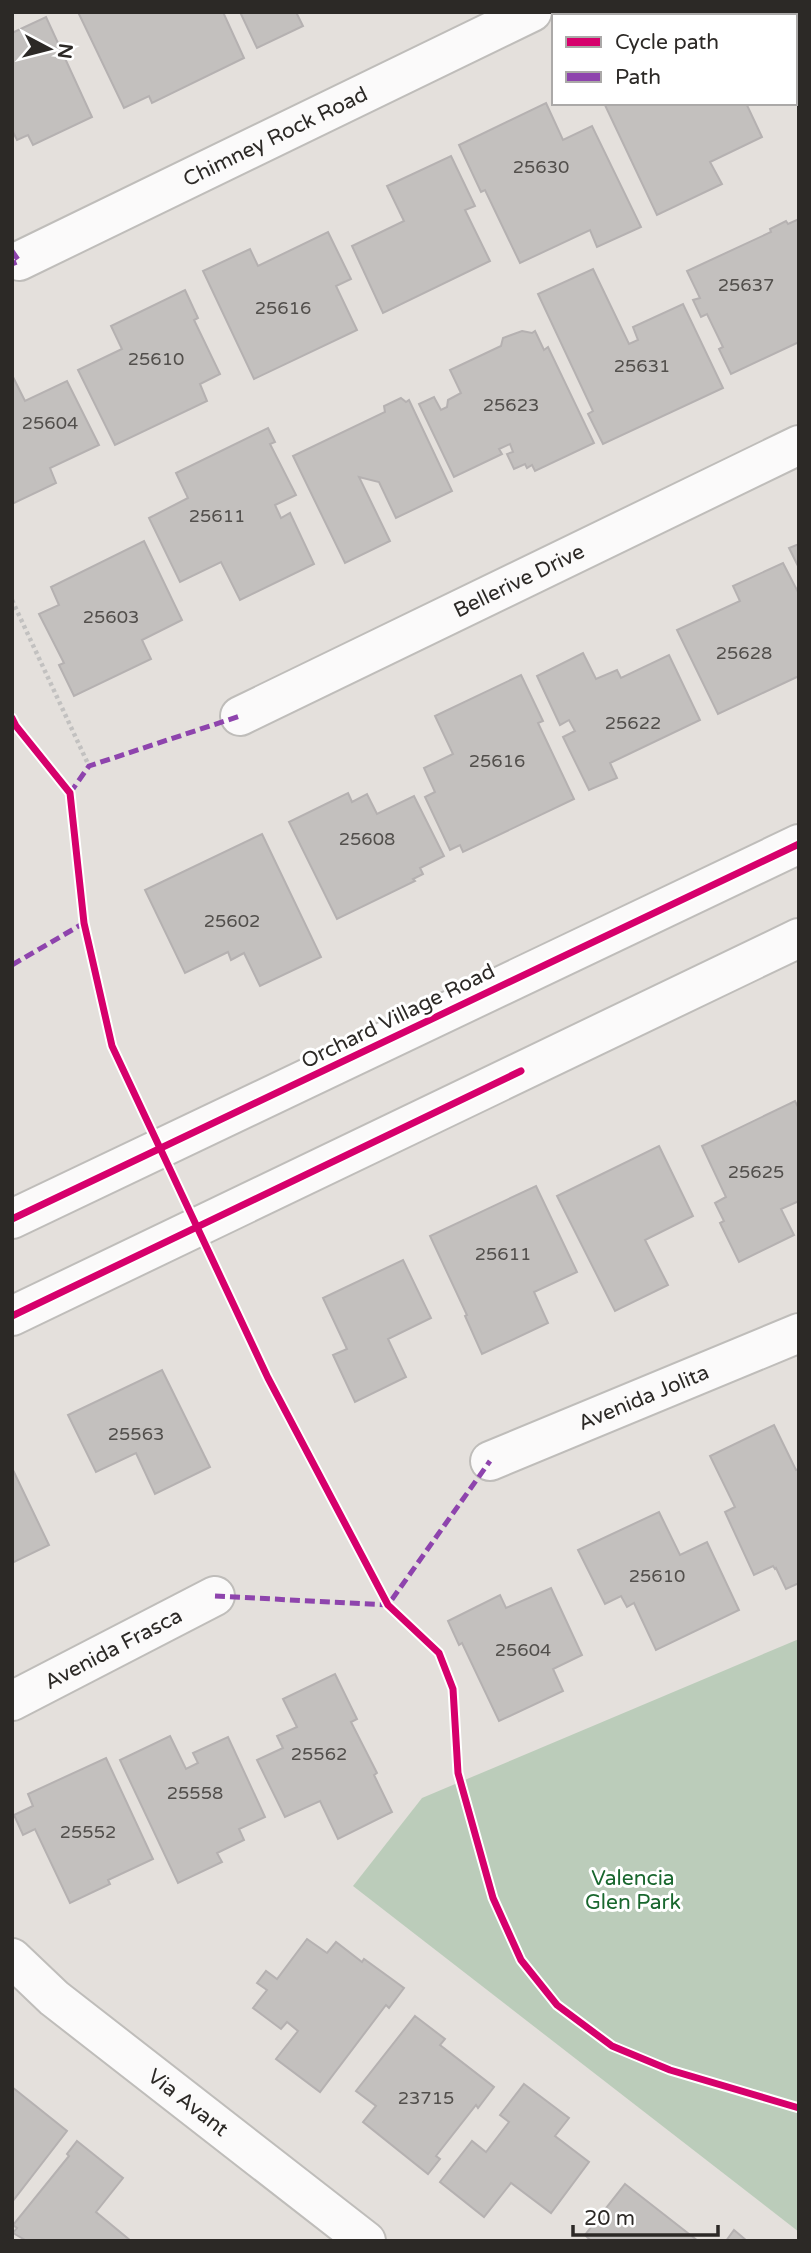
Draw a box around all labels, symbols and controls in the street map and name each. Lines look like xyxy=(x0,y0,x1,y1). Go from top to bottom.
north arrow xyxy=(14,14,84,84)
legend xyxy=(552,14,797,105)
text: Cycle path xyxy=(615,30,719,55)
text: N xyxy=(53,42,77,60)
text: Path xyxy=(615,65,661,90)
street label: Chimney Rock Road xyxy=(179,82,372,192)
house number: 25630 xyxy=(513,156,569,178)
house number: 25637 xyxy=(718,274,774,296)
house number: 25616 xyxy=(255,297,311,319)
house number: 25610 xyxy=(128,348,184,370)
house number: 25631 xyxy=(614,355,670,377)
house number: 25623 xyxy=(483,394,539,416)
house number: 25604 xyxy=(22,412,78,434)
house number: 25611 xyxy=(189,505,245,527)
street label: Bellerive Drive xyxy=(450,539,589,623)
house number: 25603 xyxy=(83,606,139,628)
house number: 25628 xyxy=(716,642,772,664)
house number: 25622 xyxy=(605,712,661,734)
house number: 25616 xyxy=(469,750,525,772)
house number: 25608 xyxy=(339,828,395,850)
house number: 25602 xyxy=(204,910,260,932)
street label: Orchard Village Road xyxy=(297,959,499,1074)
house number: 25625 xyxy=(728,1161,784,1183)
house number: 25611 xyxy=(475,1243,531,1265)
street label: Avenida Jolita xyxy=(574,1360,713,1436)
house number: 25563 xyxy=(108,1423,164,1445)
house number: 25610 xyxy=(629,1565,685,1587)
street label: Avenida Frasca xyxy=(40,1603,187,1695)
house number: 25604 xyxy=(495,1639,551,1661)
house number: 25562 xyxy=(291,1743,347,1765)
house number: 25558 xyxy=(167,1782,223,1804)
house number: 25552 xyxy=(60,1821,116,1843)
park label: Valencia Glen Park xyxy=(585,1866,681,1915)
street label: Via Avant xyxy=(143,2064,233,2142)
house number: 23715 xyxy=(398,2087,454,2109)
scale bar xyxy=(573,2194,718,2238)
text: 20 m xyxy=(584,2206,635,2231)

